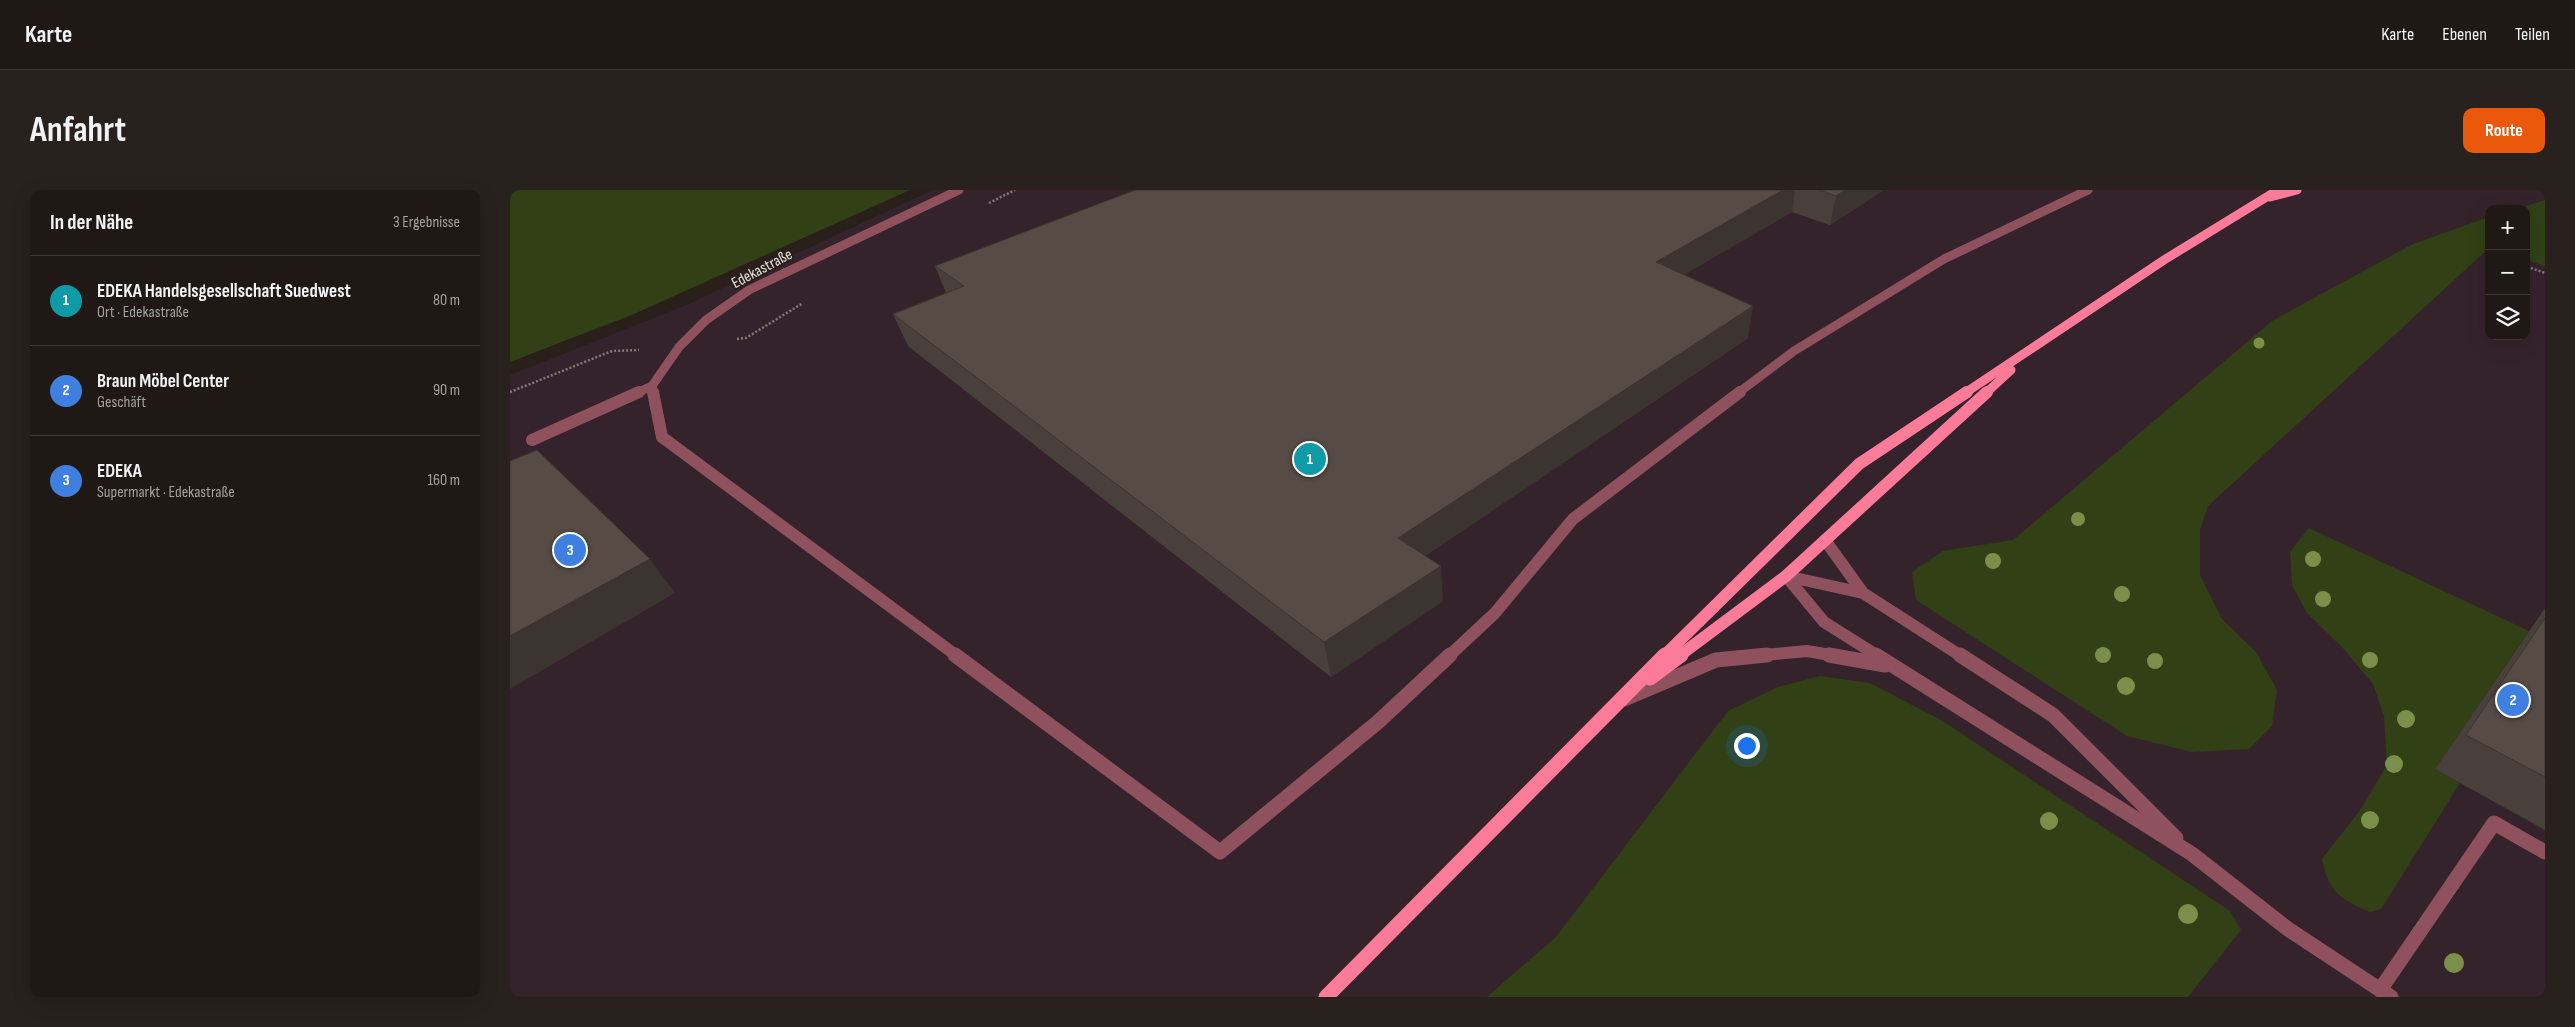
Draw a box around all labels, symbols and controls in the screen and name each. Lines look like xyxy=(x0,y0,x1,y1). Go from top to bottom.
text: Karte xyxy=(25,20,72,49)
text: Karte xyxy=(2381,24,2414,45)
text: Ebenen xyxy=(2442,24,2487,45)
text: Teilen xyxy=(2515,24,2550,45)
button: Route xyxy=(2463,108,2545,153)
text: Anfahrt xyxy=(30,109,126,152)
map controls xyxy=(2485,205,2530,340)
button: + xyxy=(2485,205,2530,250)
text: In der Nähe xyxy=(50,210,133,235)
text: 3 Ergebnisse xyxy=(393,213,460,232)
street label: Edekastraße xyxy=(728,245,796,293)
button: − xyxy=(2485,250,2530,295)
text: EDEKA Handelsgesellschaft Suedwest xyxy=(97,280,351,303)
text: 1 xyxy=(63,291,69,310)
text: 80 m xyxy=(433,291,460,310)
button: layers xyxy=(2485,295,2530,340)
text: Ort · Edekastraße xyxy=(97,303,189,322)
text: Braun Möbel Center xyxy=(97,370,229,393)
text: 2 xyxy=(62,381,70,400)
text: 90 m xyxy=(433,381,460,400)
text: Geschäft xyxy=(97,393,146,412)
pin: 1 xyxy=(1294,440,1326,478)
text: EDEKA xyxy=(97,460,142,483)
text: 3 xyxy=(62,471,70,490)
text: 160 m xyxy=(427,471,460,490)
text: Supermarkt · Edekastraße xyxy=(97,483,235,502)
pin: 3 xyxy=(554,531,586,569)
pin: 2 xyxy=(2497,681,2529,719)
your location xyxy=(1734,733,1760,759)

